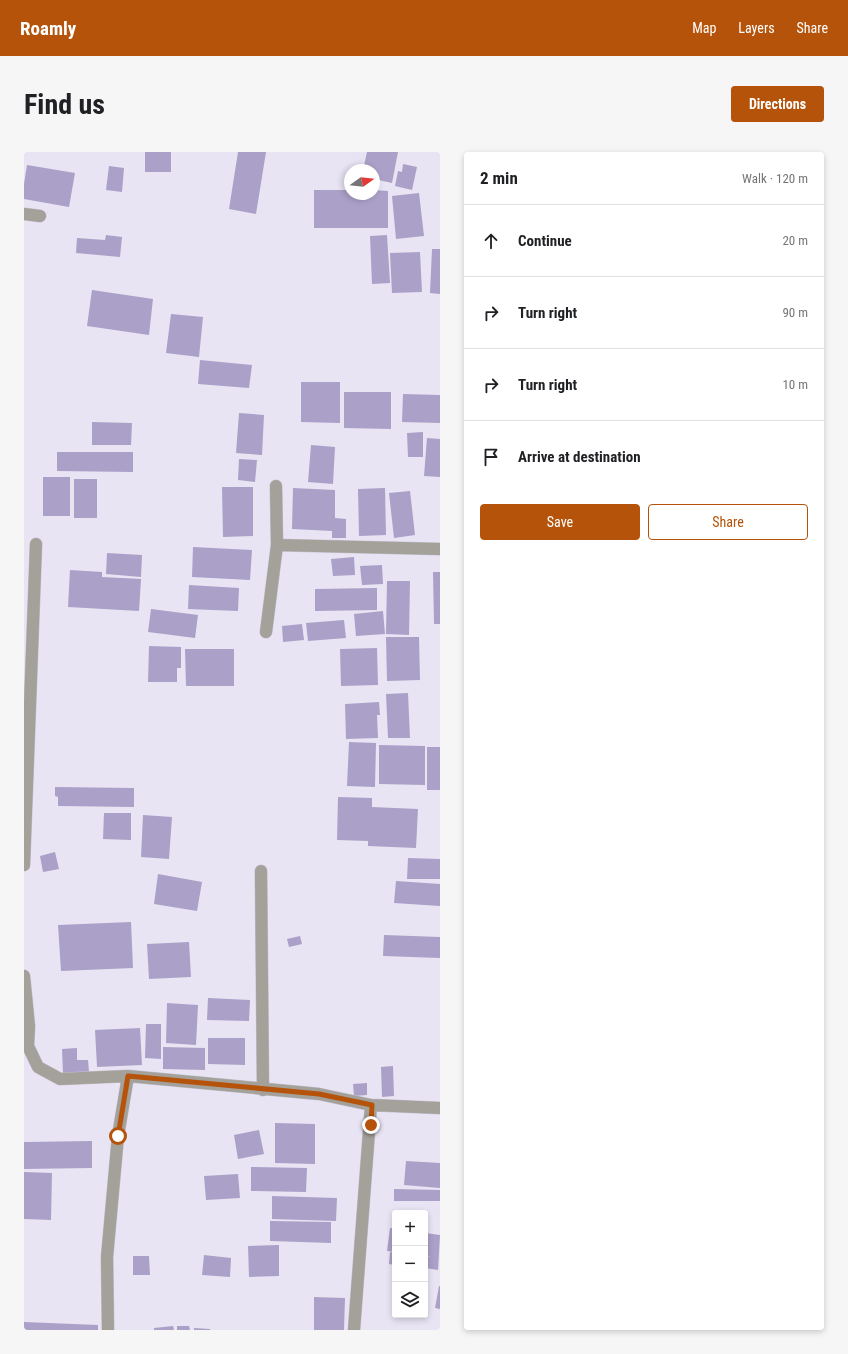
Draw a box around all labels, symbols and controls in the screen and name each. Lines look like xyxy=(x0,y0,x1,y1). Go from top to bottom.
text: Roamly xyxy=(20,17,76,40)
text: Map xyxy=(692,20,716,36)
text: Layers xyxy=(738,20,775,36)
text: Share xyxy=(797,20,828,36)
button: Directions xyxy=(731,86,824,122)
text: Find us xyxy=(24,88,105,121)
north arrow xyxy=(344,164,380,200)
text: 2 min xyxy=(480,168,518,188)
text: Walk · 120 m xyxy=(742,171,808,186)
icon: ahead xyxy=(480,230,502,252)
text: Continue xyxy=(518,232,572,250)
text: 20 m xyxy=(782,233,808,248)
icon: right xyxy=(480,302,502,324)
text: Turn right xyxy=(518,304,577,322)
text: 90 m xyxy=(782,305,808,320)
icon: right xyxy=(480,374,502,396)
text: Turn right xyxy=(518,376,577,394)
text: 10 m xyxy=(782,377,808,392)
icon: arrive xyxy=(480,446,502,468)
text: Arrive at destination xyxy=(518,448,641,466)
button: Save xyxy=(480,504,640,540)
button: Share xyxy=(648,504,808,540)
route end xyxy=(362,1116,380,1134)
route start xyxy=(109,1127,127,1145)
map controls xyxy=(392,1210,428,1318)
button: + xyxy=(392,1210,428,1246)
button: − xyxy=(392,1246,428,1282)
button: layers xyxy=(392,1282,428,1318)

